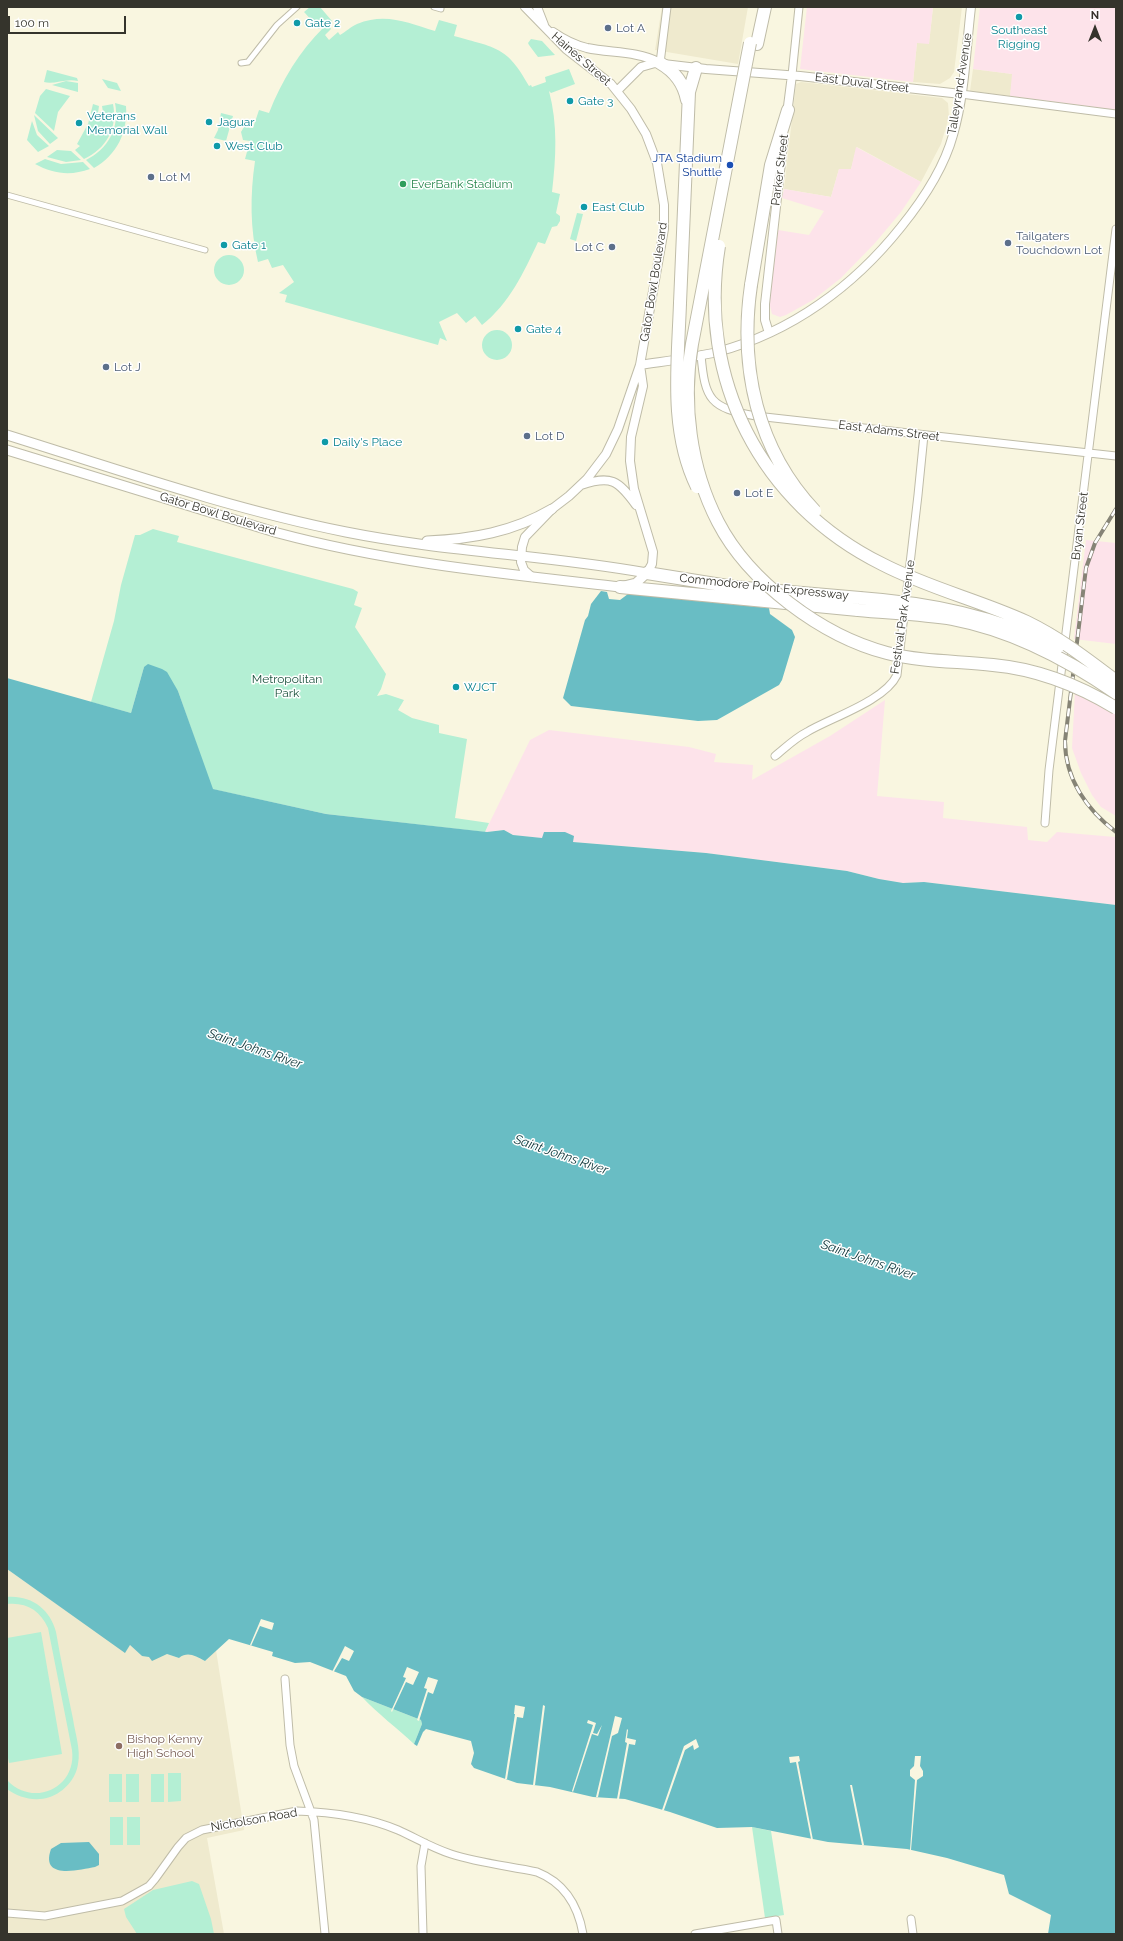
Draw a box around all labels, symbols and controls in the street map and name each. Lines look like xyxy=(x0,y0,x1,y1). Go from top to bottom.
scale bar xyxy=(10,8,128,34)
north arrow xyxy=(1075,8,1115,48)
text: N xyxy=(1091,9,1099,22)
marker: Southeast Rigging xyxy=(1014,12,1024,22)
text: 100 m xyxy=(15,16,49,30)
place label: Gate 2 xyxy=(305,16,340,30)
marker: Gate 2 xyxy=(292,18,302,28)
place label: Lot A xyxy=(616,21,645,35)
marker: Lot A xyxy=(603,23,613,33)
place label: Southeast Rigging xyxy=(991,23,1047,51)
street label: Haines Street xyxy=(548,29,614,89)
street label: Talleyrand Avenue xyxy=(945,32,975,136)
street label: East Duval Street xyxy=(814,70,910,96)
place label: Gate 3 xyxy=(578,94,614,108)
marker: Gate 3 xyxy=(565,96,575,106)
place label: Veterans Memorial Wall xyxy=(87,109,167,137)
place label: Jaguar xyxy=(217,115,255,129)
marker: Jaguar xyxy=(204,117,214,127)
marker: Veterans Memorial Wall xyxy=(74,118,84,128)
street label: Parker Street xyxy=(768,134,792,206)
place label: West Club xyxy=(225,139,283,153)
marker: West Club xyxy=(212,141,222,151)
place label: JTA Stadium Shuttle xyxy=(653,151,722,179)
marker: JTA Stadium Shuttle xyxy=(725,160,735,170)
place label: Lot M xyxy=(159,170,191,184)
marker: Lot M xyxy=(146,172,156,182)
place label: EverBank Stadium xyxy=(411,177,512,191)
marker: EverBank Stadium xyxy=(398,179,408,189)
place label: East Club xyxy=(592,200,645,214)
marker: East Club xyxy=(579,202,589,212)
street label: Gator Bowl Boulevard xyxy=(637,221,671,343)
place label: Tailgaters Touchdown Lot xyxy=(1016,229,1102,257)
place label: Gate 1 xyxy=(232,238,266,252)
marker: Tailgaters Touchdown Lot xyxy=(1003,238,1013,248)
marker: Gate 1 xyxy=(219,240,229,250)
place label: Lot C xyxy=(575,240,604,254)
marker: Lot C xyxy=(607,242,617,252)
place label: Gate 4 xyxy=(526,322,562,336)
marker: Gate 4 xyxy=(513,324,523,334)
place label: Lot J xyxy=(114,360,141,374)
marker: Lot J xyxy=(101,362,111,372)
street label: East Adams Street xyxy=(838,418,940,444)
place label: Lot D xyxy=(535,429,565,443)
marker: Lot D xyxy=(522,431,532,441)
place label: Daily's Place xyxy=(333,435,402,449)
marker: Daily's Place xyxy=(320,437,330,447)
place label: Lot E xyxy=(745,486,773,500)
marker: Lot E xyxy=(732,488,742,498)
street label: Gator Bowl Boulevard xyxy=(158,489,278,539)
street label: Bryan Street xyxy=(1069,491,1091,561)
street label: Festival Park Avenue xyxy=(888,559,918,675)
street label: Commodore Point Expressway xyxy=(679,571,849,603)
park label: Metropolitan Park xyxy=(252,672,322,700)
place label: WJCT xyxy=(464,680,497,694)
marker: WJCT xyxy=(451,682,461,692)
water label: Saint Johns River xyxy=(206,1026,304,1072)
water label: Saint Johns River xyxy=(512,1132,610,1178)
water label: Saint Johns River xyxy=(819,1237,917,1283)
place label: Bishop Kenny High School xyxy=(127,1732,203,1760)
marker: Bishop Kenny High School xyxy=(114,1741,124,1751)
street label: Nicholson Road xyxy=(210,1805,298,1835)

